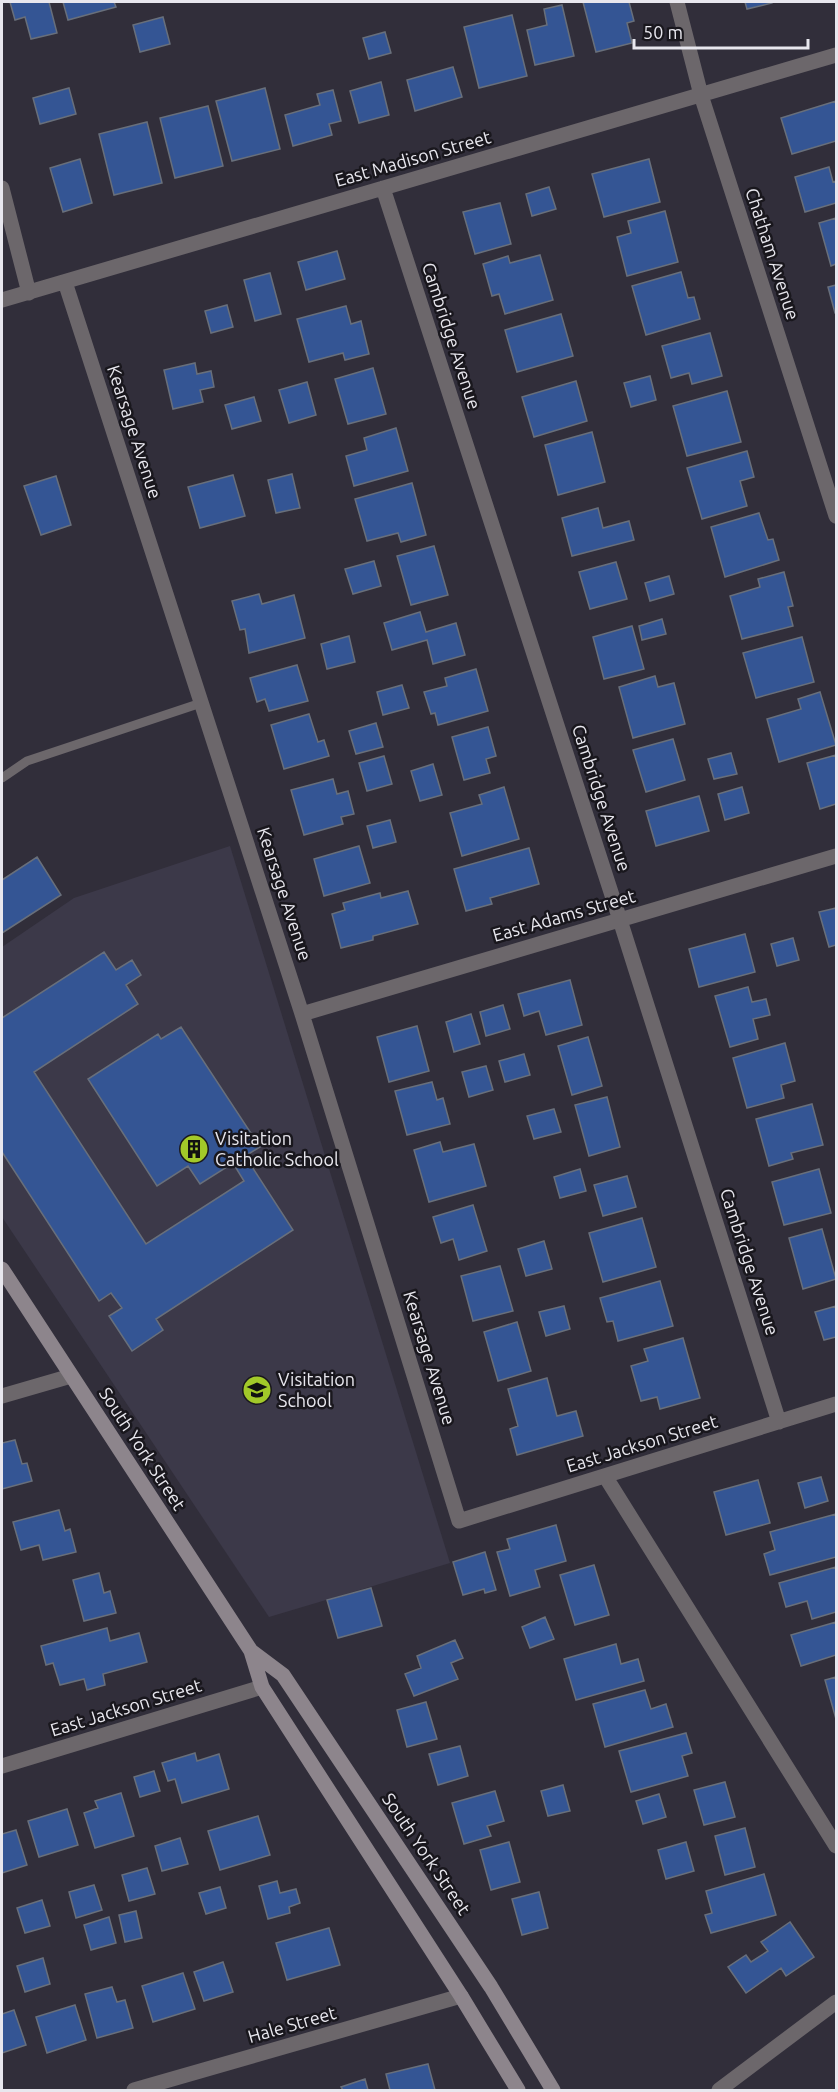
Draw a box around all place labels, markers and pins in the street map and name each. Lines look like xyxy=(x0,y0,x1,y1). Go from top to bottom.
place label: Visitation Catholic School xyxy=(215,1128,339,1169)
building icon: Visitation Catholic School xyxy=(178,1133,210,1165)
place label: Visitation School xyxy=(278,1369,355,1410)
school or university icon: Visitation School xyxy=(241,1374,273,1406)

